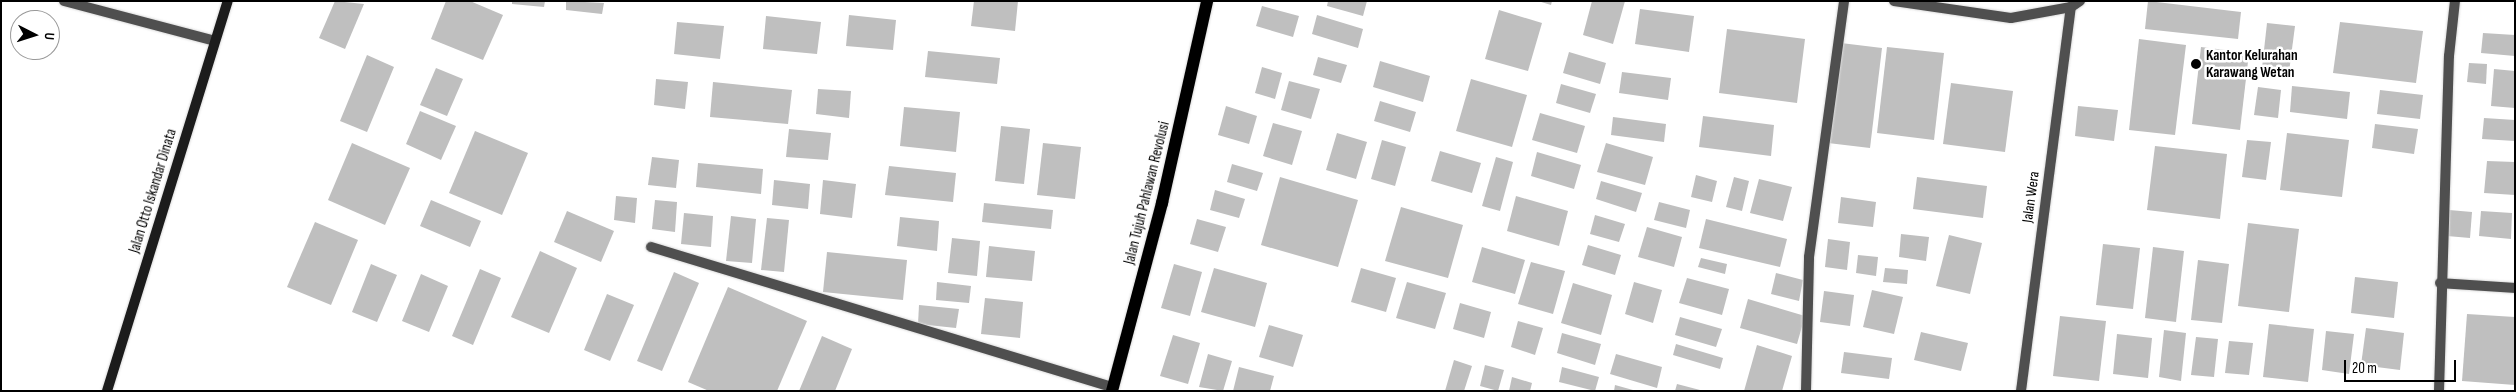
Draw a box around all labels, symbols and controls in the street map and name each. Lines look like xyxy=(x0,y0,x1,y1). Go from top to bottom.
north arrow xyxy=(10,10,60,60)
text: U xyxy=(41,32,58,41)
place label: Kantor Kelurahan Karawang Wetan xyxy=(2206,46,2298,81)
marker: Kantor Kelurahan Karawang Wetan xyxy=(2190,58,2202,70)
street label: Jalan Tujuh Pahlawan Revolusi xyxy=(1121,120,1173,266)
street label: Jalan Otto Iskandar Dinata xyxy=(126,127,180,255)
street label: Jalan Wera xyxy=(2018,170,2044,224)
scale bar xyxy=(2346,350,2458,382)
text: 20 m xyxy=(2352,359,2377,378)

